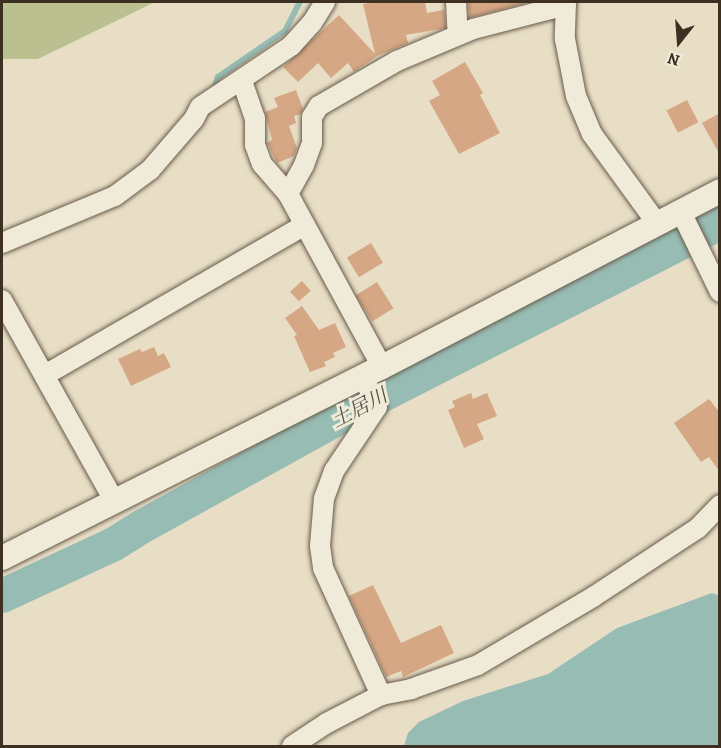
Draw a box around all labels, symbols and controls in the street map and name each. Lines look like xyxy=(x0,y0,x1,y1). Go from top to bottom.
north arrow xyxy=(649,12,709,72)
text: N xyxy=(665,47,683,71)
water label: 土居川 xyxy=(327,383,391,433)

